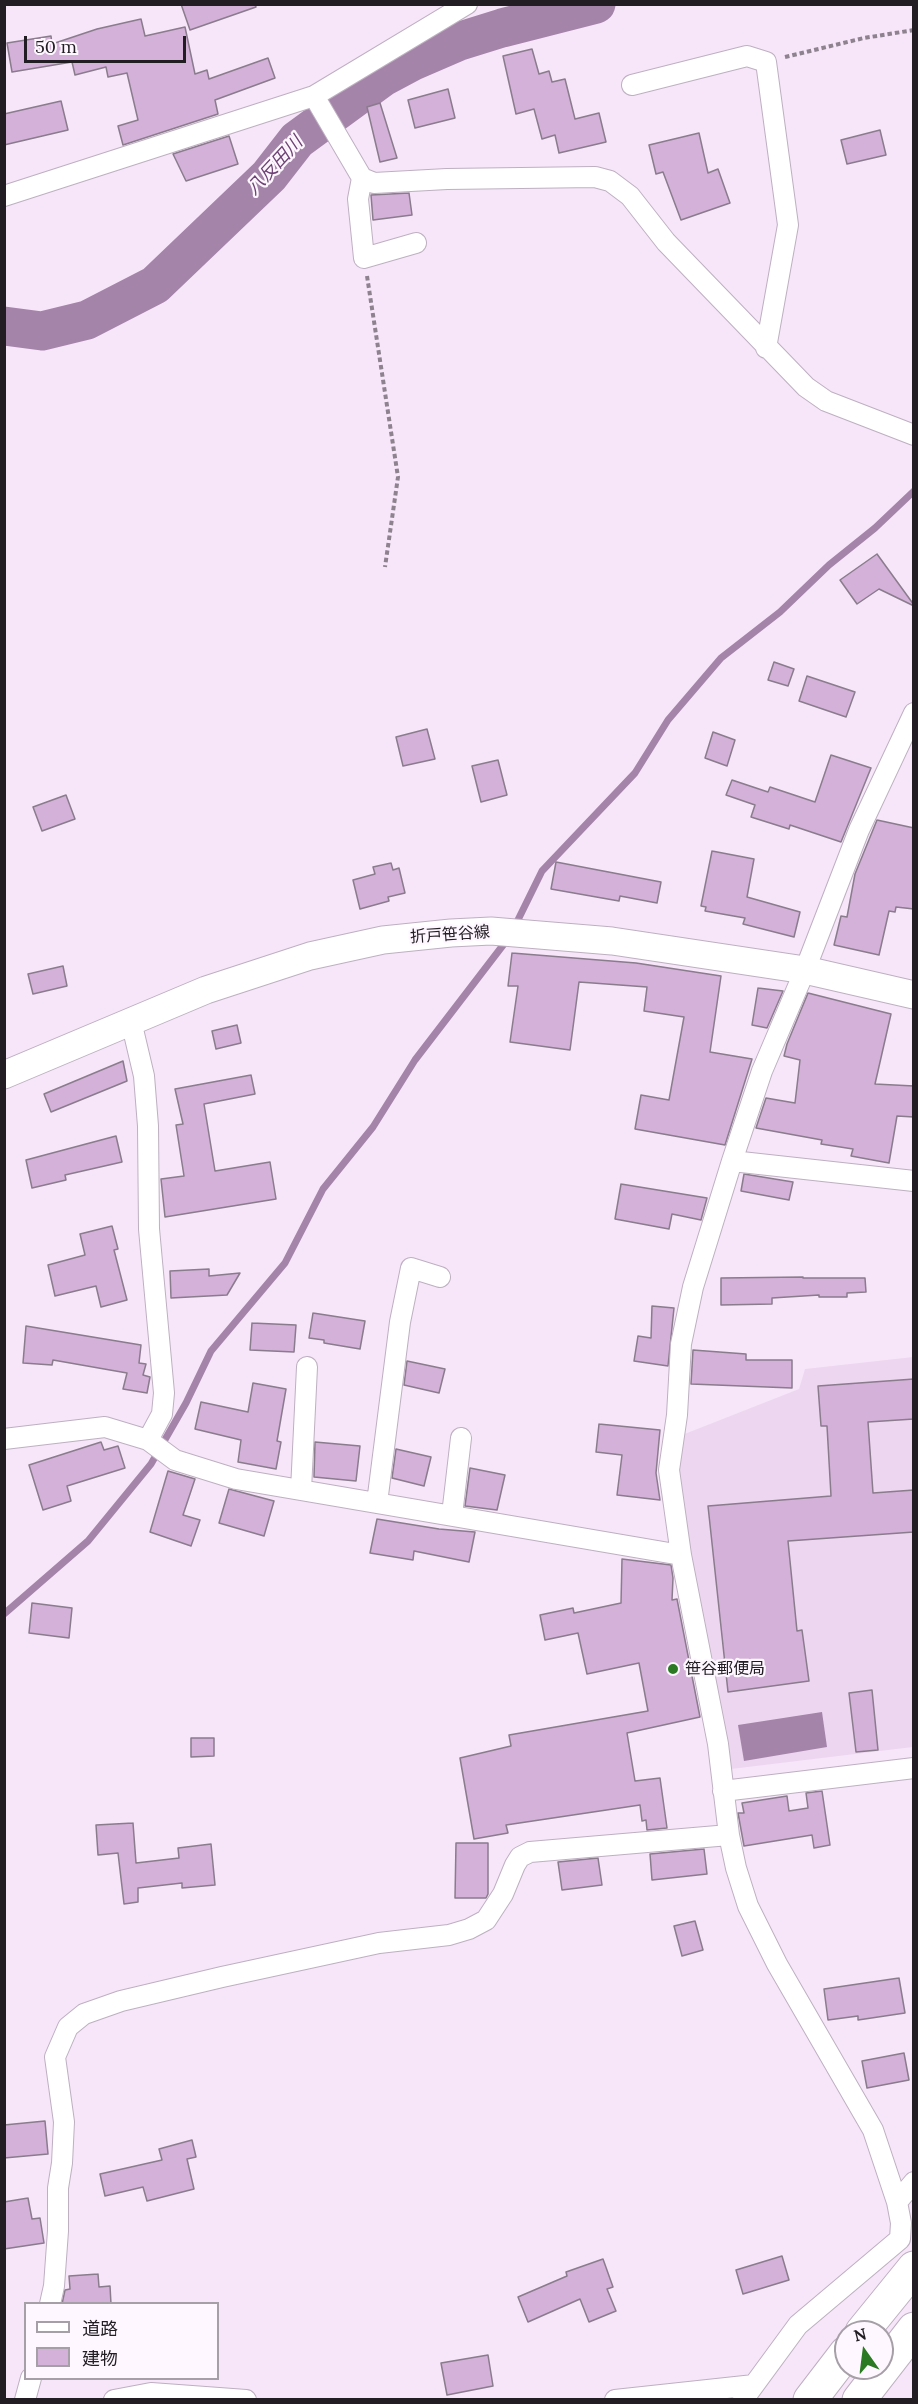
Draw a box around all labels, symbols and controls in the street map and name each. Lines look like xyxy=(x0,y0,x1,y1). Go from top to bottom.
scale bar xyxy=(27,24,189,62)
text: 50 m xyxy=(35,35,77,58)
water label: 八反田川 xyxy=(243,132,307,200)
street label: 折戸笹谷線 xyxy=(409,923,491,947)
place label: 笹谷郵便局 xyxy=(685,1659,765,1679)
marker: 笹谷郵便局 xyxy=(666,1662,680,1676)
legend xyxy=(24,2302,219,2380)
text: 道路 xyxy=(82,2317,118,2340)
north arrow xyxy=(834,2320,894,2380)
text: N xyxy=(852,2323,869,2346)
text: 建物 xyxy=(82,2347,118,2370)

